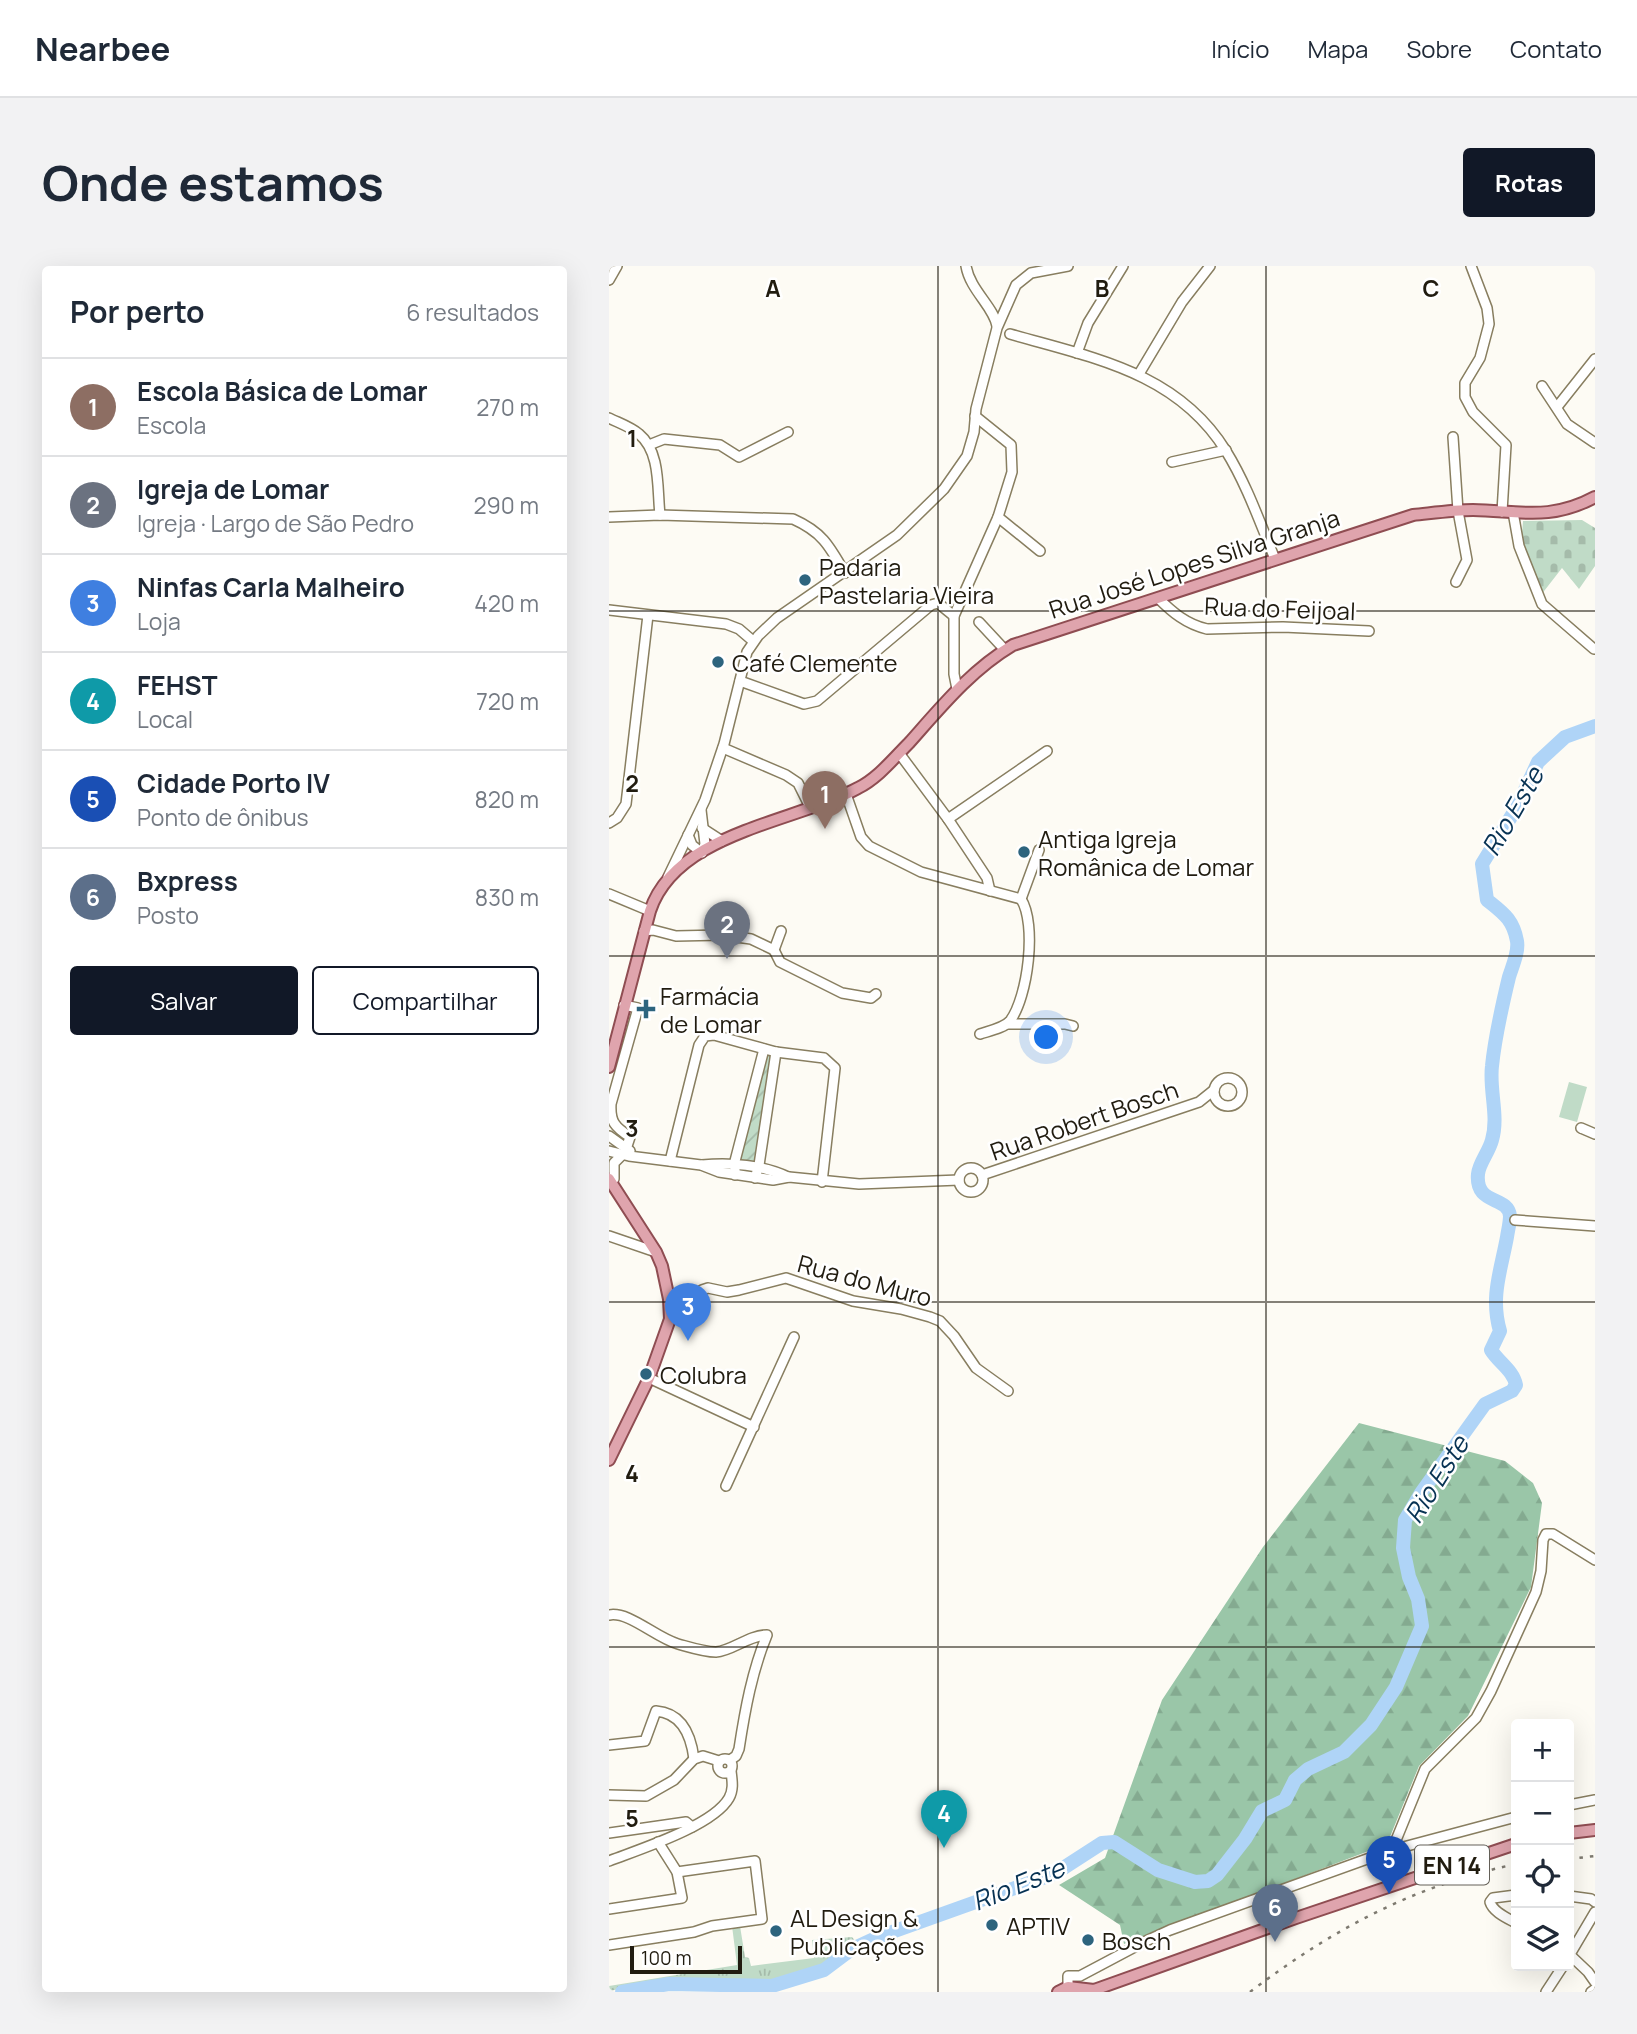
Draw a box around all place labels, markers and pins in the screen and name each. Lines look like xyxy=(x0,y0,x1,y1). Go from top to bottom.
place label: Padaria Pastelaria Vieira xyxy=(819,550,994,611)
marker: Padaria Pastelaria Vieira xyxy=(797,572,813,588)
place label: Café Clemente xyxy=(732,646,898,679)
marker: Café Clemente xyxy=(710,654,726,670)
pin: 1 xyxy=(802,771,848,829)
place label: Antiga Igreja Românica de Lomar xyxy=(1038,822,1254,883)
marker: Antiga Igreja Românica de Lomar xyxy=(1016,844,1032,860)
pin: 2 xyxy=(704,901,750,959)
place label: Farmácia de Lomar xyxy=(660,979,762,1040)
marker: Farmácia de Lomar xyxy=(638,1001,654,1017)
pin: 3 xyxy=(665,1283,711,1341)
place label: Colubra xyxy=(660,1358,747,1391)
marker: Colubra xyxy=(638,1366,654,1382)
pin: 4 xyxy=(921,1790,967,1848)
pin: 5 xyxy=(1366,1836,1412,1894)
pin: 6 xyxy=(1252,1884,1298,1942)
place label: AL Design & Publicações xyxy=(790,1901,924,1962)
place label: APTIV xyxy=(1006,1909,1071,1942)
marker: APTIV xyxy=(984,1917,1000,1933)
marker: AL Design & Publicações xyxy=(768,1923,784,1939)
place label: Bosch xyxy=(1102,1924,1171,1957)
marker: Bosch xyxy=(1080,1932,1096,1948)

